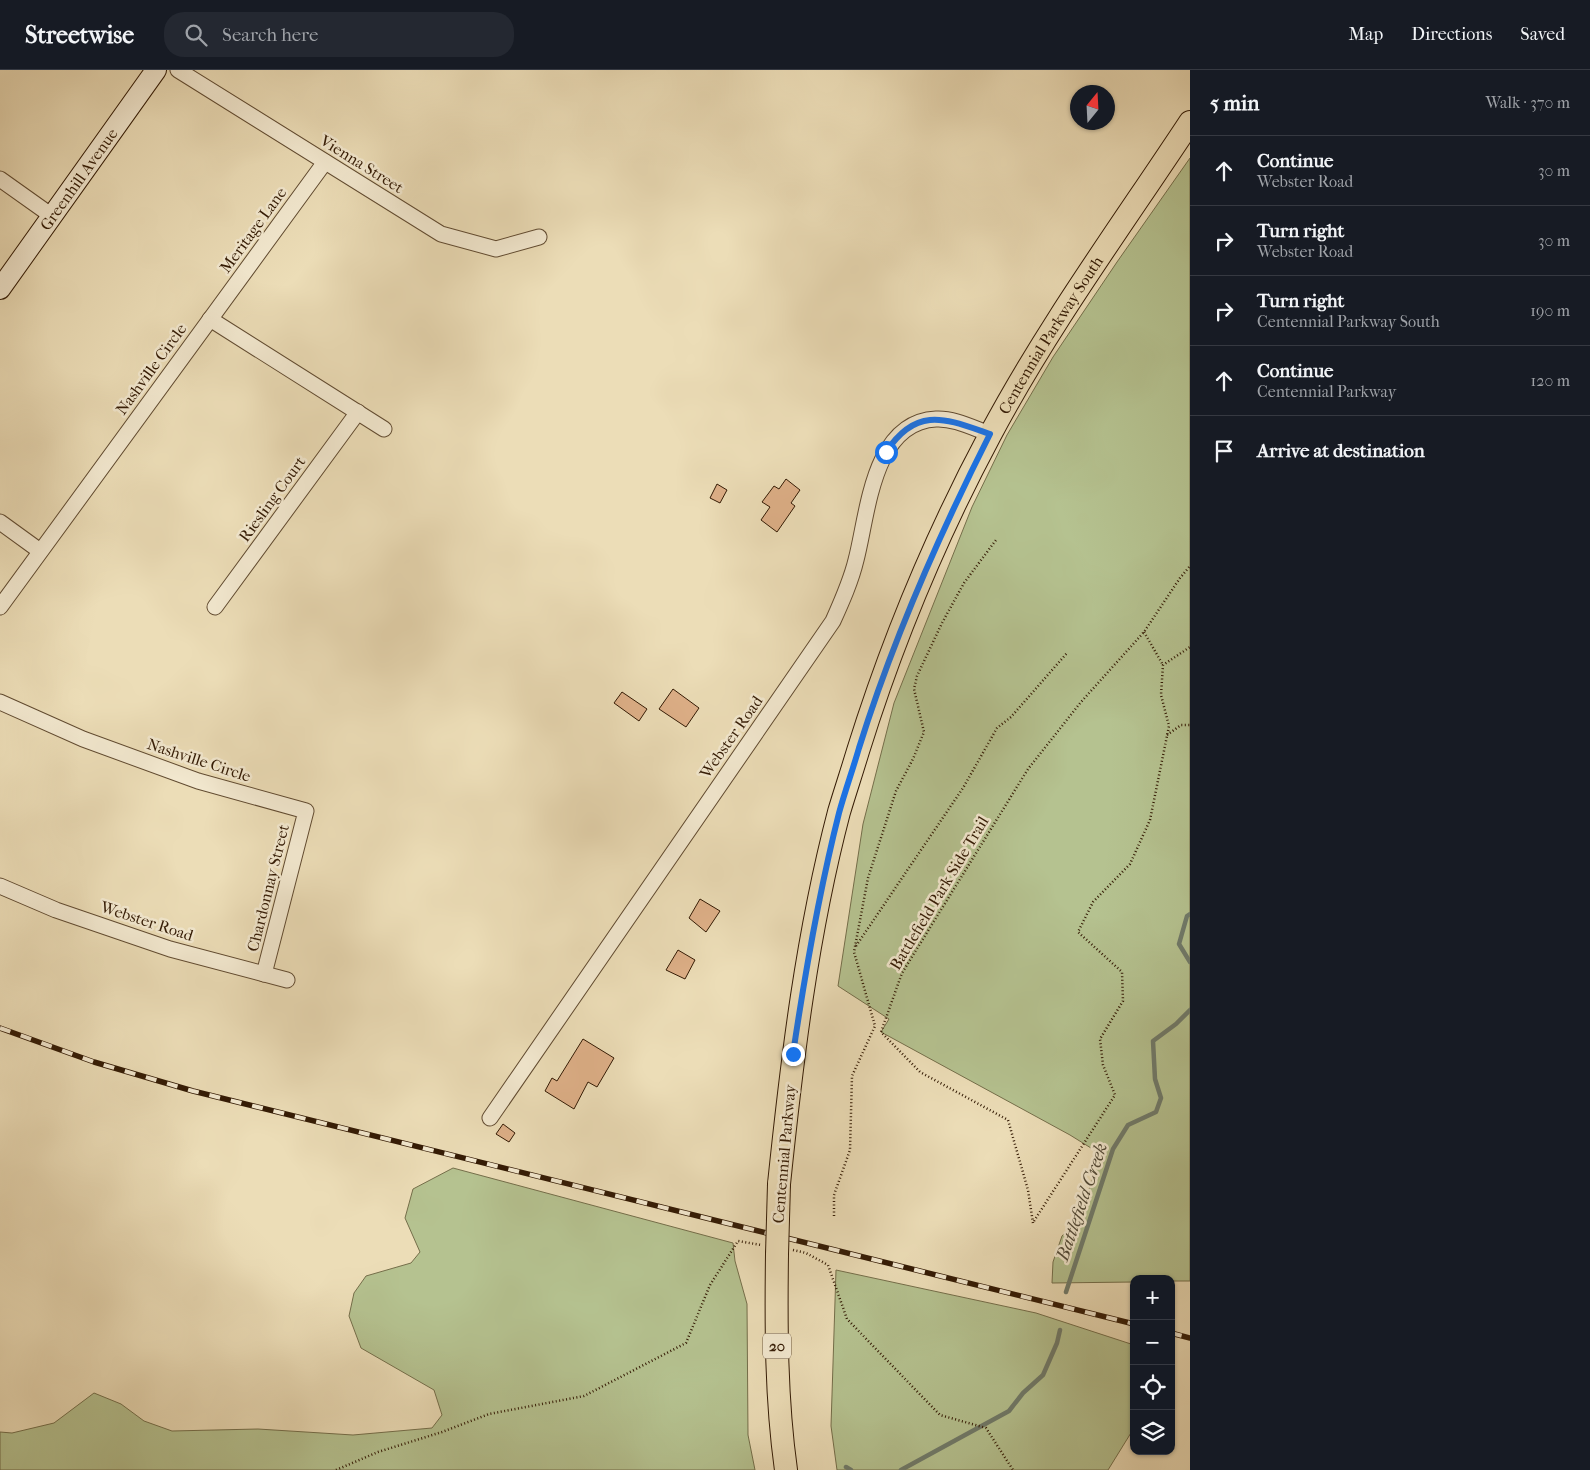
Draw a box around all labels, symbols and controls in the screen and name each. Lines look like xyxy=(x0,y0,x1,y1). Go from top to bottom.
search box xyxy=(164,12,514,57)
text: Streetwise xyxy=(25,21,134,49)
icon: search xyxy=(182,21,210,49)
text: Search here xyxy=(222,24,318,46)
text: Map xyxy=(1349,24,1383,45)
text: Directions xyxy=(1411,24,1492,45)
text: Saved xyxy=(1520,24,1565,45)
north arrow xyxy=(1070,85,1115,130)
text: 5 min xyxy=(1210,91,1259,115)
text: Walk · 370 m xyxy=(1485,93,1570,112)
street label: Greenhill Avenue xyxy=(36,124,121,234)
street label: Vienna Street xyxy=(316,130,407,197)
text: Continue xyxy=(1257,150,1333,172)
icon: ahead xyxy=(1210,157,1238,185)
text: 30 m xyxy=(1538,161,1570,180)
text: Webster Road xyxy=(1257,172,1353,191)
street label: Meritage Lane xyxy=(216,183,290,276)
text: Turn right xyxy=(1257,220,1344,242)
icon: right xyxy=(1210,227,1238,255)
text: 30 m xyxy=(1538,231,1570,250)
text: Webster Road xyxy=(1257,242,1353,261)
street label: Centennial Parkway South xyxy=(994,252,1107,417)
text: Turn right xyxy=(1257,290,1344,312)
icon: right xyxy=(1210,297,1238,325)
text: 190 m xyxy=(1530,301,1570,320)
text: Centennial Parkway South xyxy=(1257,312,1440,331)
street label: Nashville Circle xyxy=(112,320,190,418)
text: Continue xyxy=(1257,360,1333,382)
icon: ahead xyxy=(1210,367,1238,395)
text: 120 m xyxy=(1531,371,1570,390)
text: Centennial Parkway xyxy=(1257,382,1396,401)
icon: arrive xyxy=(1210,437,1238,465)
text: Arrive at destination xyxy=(1257,440,1425,462)
route start xyxy=(875,441,898,464)
street label: Riesling Court xyxy=(235,452,309,545)
street label: Webster Road xyxy=(695,692,767,783)
street label: Nashville Circle xyxy=(145,734,253,786)
street label: Battlefield Park Side Trail xyxy=(886,812,993,973)
street label: Chardonnay Street xyxy=(243,822,293,954)
street label: Webster Road xyxy=(97,897,196,945)
route end xyxy=(782,1043,805,1066)
street label: Centennial Parkway xyxy=(768,1083,800,1224)
water label: Battlefield Creek xyxy=(1052,1140,1112,1265)
map controls xyxy=(1130,1275,1175,1455)
button: + xyxy=(1130,1275,1175,1320)
button: − xyxy=(1130,1320,1175,1365)
road number: 20 xyxy=(763,1334,791,1358)
button: locate xyxy=(1130,1365,1175,1410)
button: layers xyxy=(1130,1410,1175,1455)

